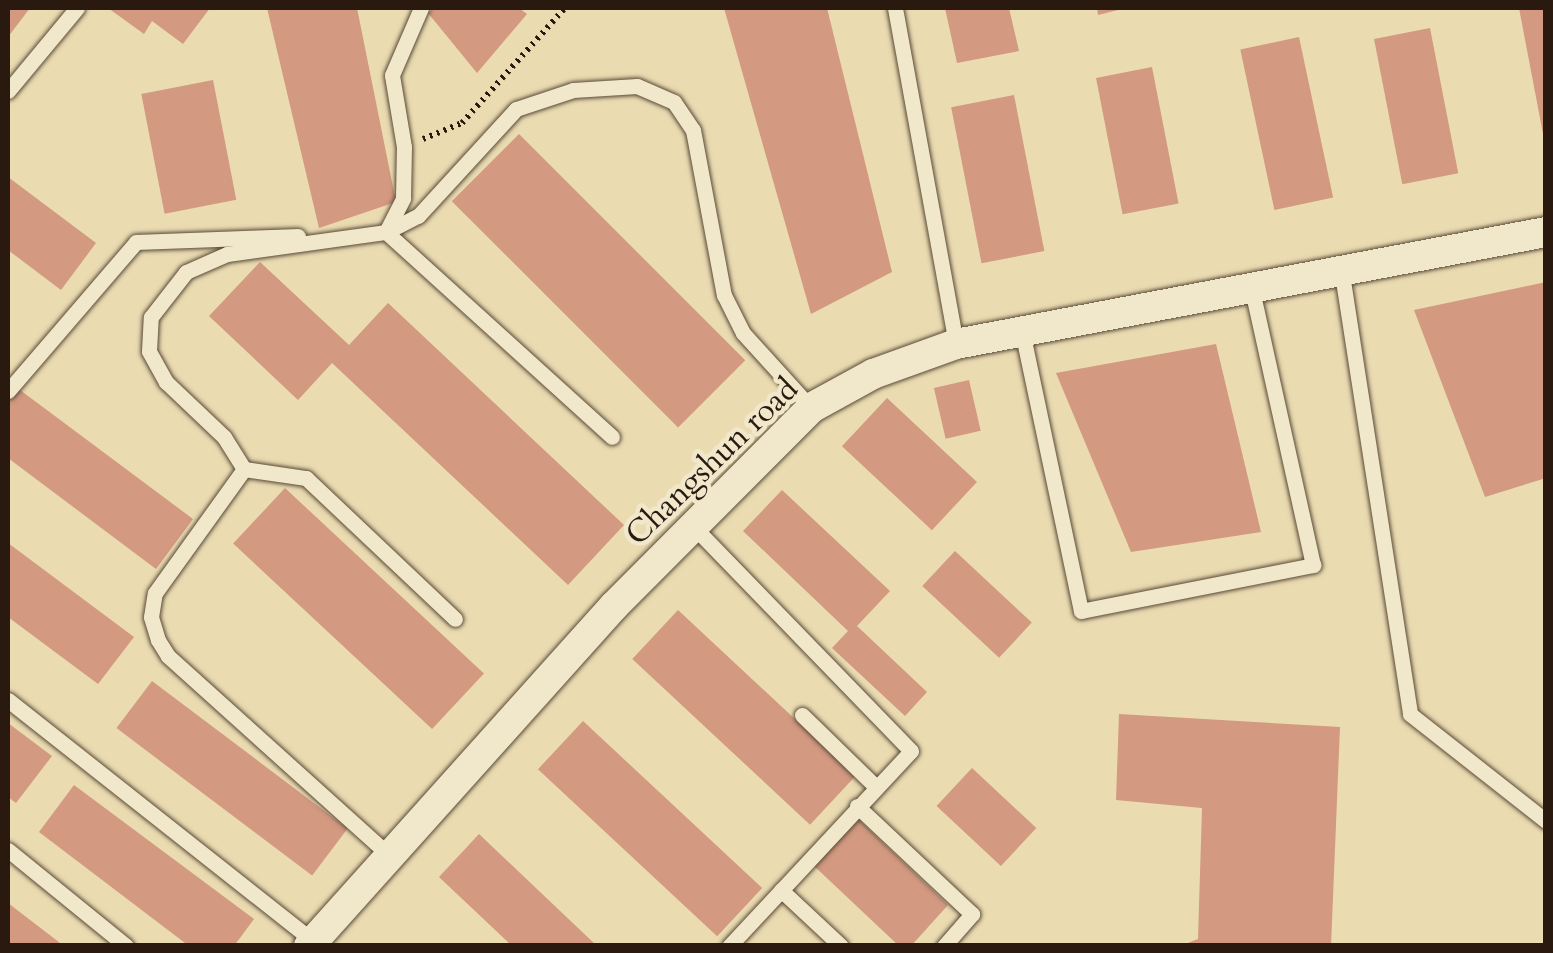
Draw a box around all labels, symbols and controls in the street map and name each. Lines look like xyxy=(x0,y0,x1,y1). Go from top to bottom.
street label: Changshun road xyxy=(618,370,806,554)

